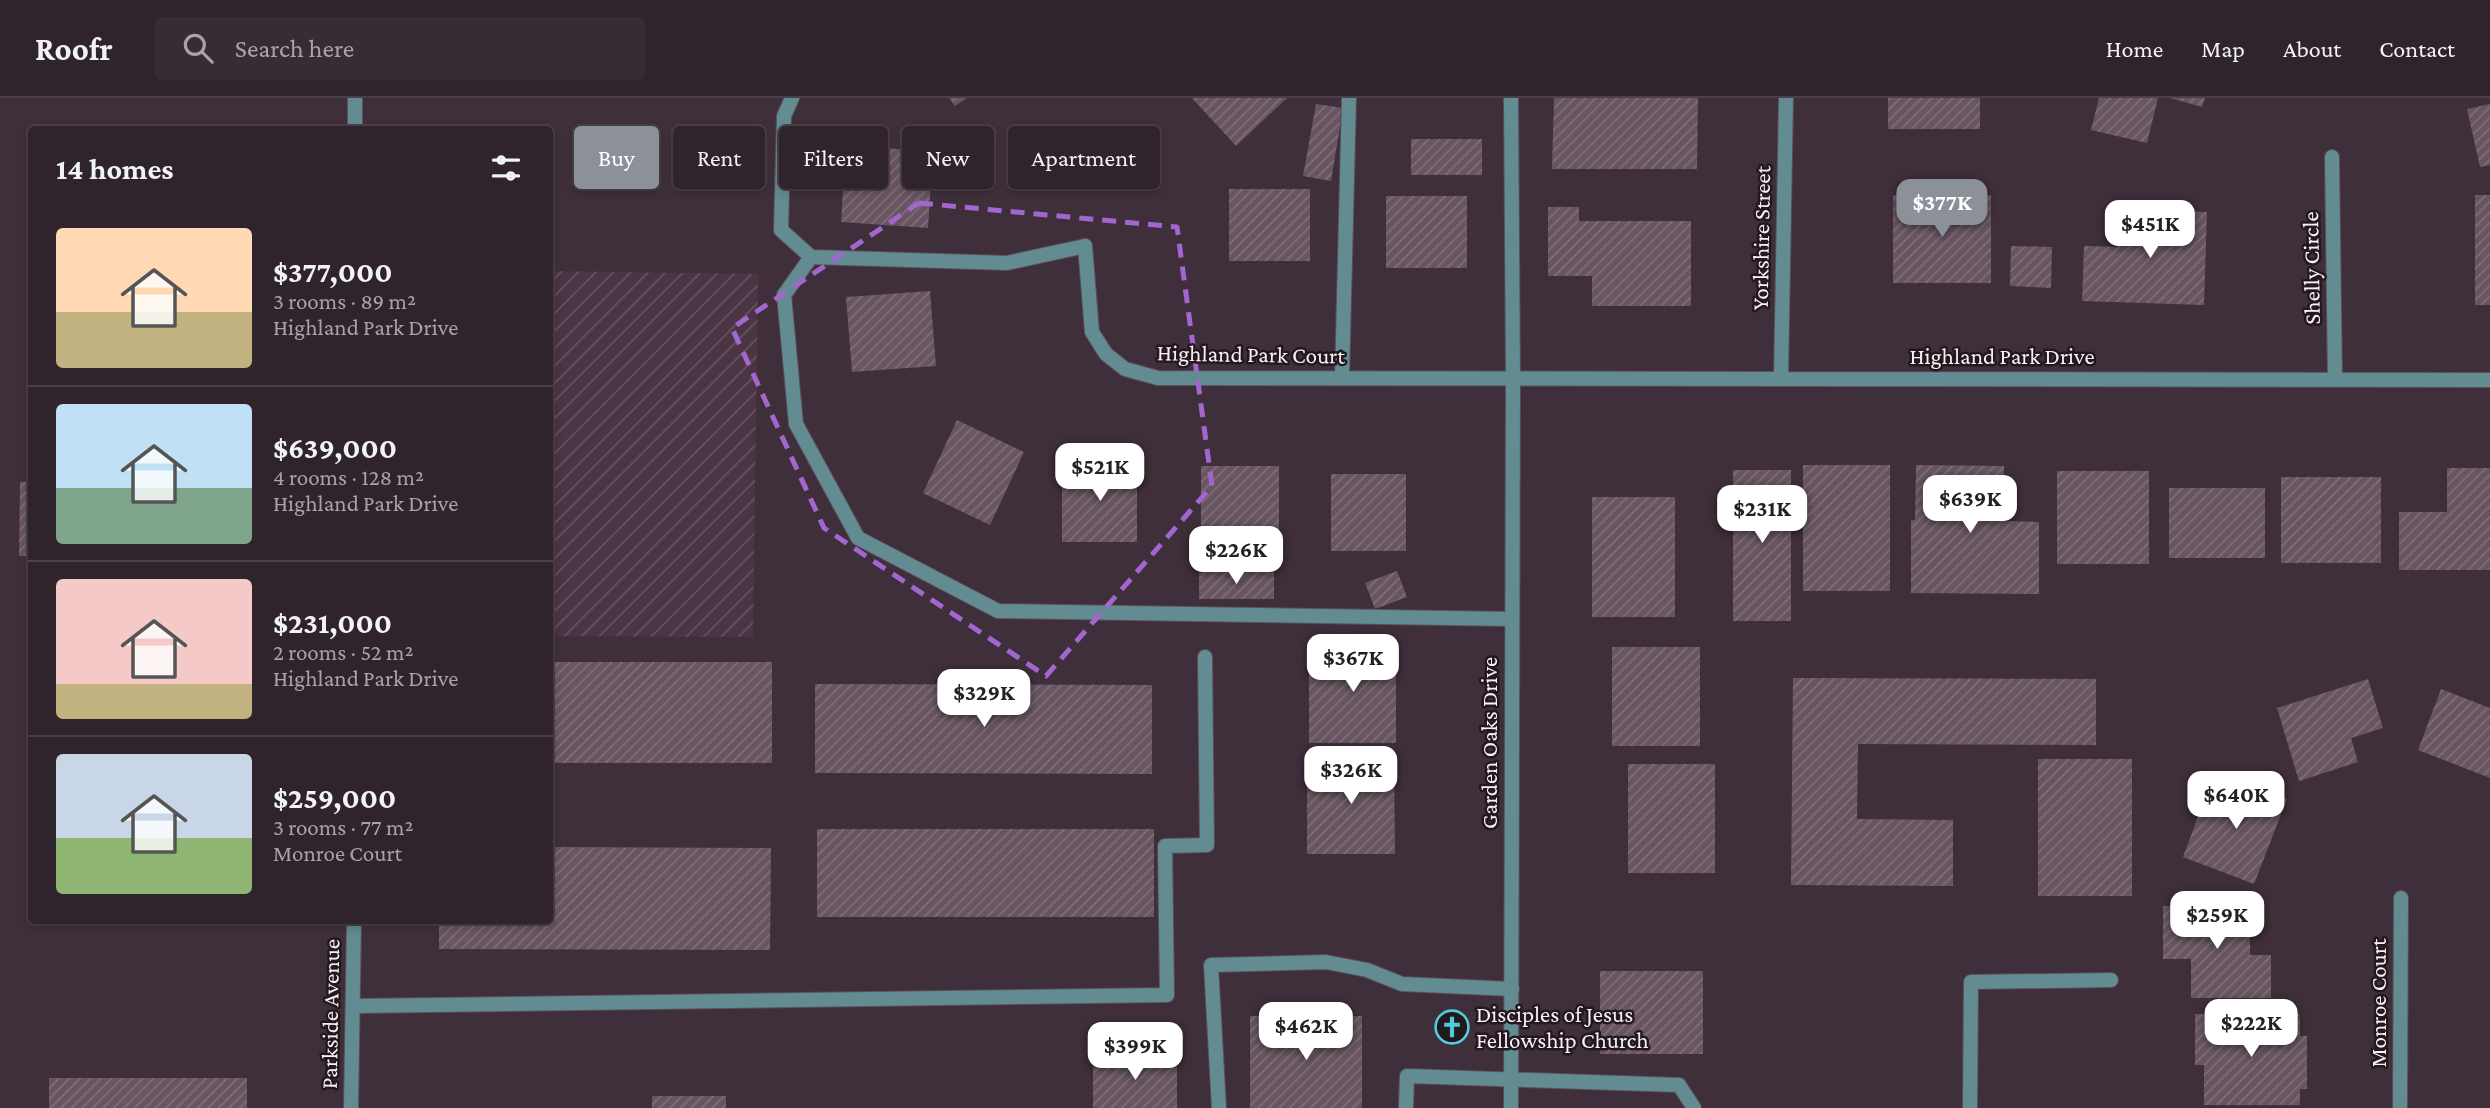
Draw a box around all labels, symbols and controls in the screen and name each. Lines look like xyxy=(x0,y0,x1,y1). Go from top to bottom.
search box xyxy=(155,17,645,80)
icon: search xyxy=(179,29,217,67)
text: Roofr xyxy=(35,30,113,67)
text: Search here xyxy=(235,34,354,63)
text: Home xyxy=(2106,35,2163,62)
text: Map xyxy=(2201,35,2245,62)
text: About xyxy=(2283,35,2341,62)
text: Contact xyxy=(2379,35,2455,62)
chip: Buy xyxy=(574,126,659,189)
chip: Rent xyxy=(673,126,765,189)
chip: Filters xyxy=(779,126,888,189)
chip: New xyxy=(902,126,994,189)
chip: Apartment xyxy=(1008,126,1160,189)
icon: filters xyxy=(487,149,525,187)
text: 14 homes xyxy=(56,152,174,185)
street label: Yorkshire Street xyxy=(1747,165,1775,310)
pin: $377K xyxy=(1893,180,1991,239)
text: $377K xyxy=(1912,189,1972,215)
pin: $451K xyxy=(2101,200,2199,260)
text: $451K xyxy=(2121,210,2179,236)
street label: Shelly Circle xyxy=(2297,211,2325,325)
text: $377,000 xyxy=(273,255,392,288)
icon: home xyxy=(112,256,196,340)
text: 3 rooms · 89 m² xyxy=(273,288,416,314)
text: Highland Park Drive xyxy=(273,314,458,340)
street label: Highland Park Court xyxy=(1157,339,1346,369)
street label: Highland Park Drive xyxy=(1909,343,2095,369)
text: $639,000 xyxy=(273,431,397,464)
icon: home xyxy=(112,432,196,516)
pin: $521K xyxy=(1051,444,1149,503)
text: $521K xyxy=(1071,453,1129,479)
text: 4 rooms · 128 m² xyxy=(273,464,424,490)
pin: $639K xyxy=(1921,476,2019,535)
text: $639K xyxy=(1939,485,2001,511)
pin: $231K xyxy=(1713,486,1811,545)
text: Highland Park Drive xyxy=(273,490,458,516)
text: $231K xyxy=(1733,495,1791,521)
pin: $226K xyxy=(1187,526,1285,586)
text: $226K xyxy=(1205,536,1267,562)
text: $231,000 xyxy=(273,606,392,639)
icon: home xyxy=(112,607,196,691)
pin: $367K xyxy=(1304,634,1402,694)
text: 2 rooms · 52 m² xyxy=(273,639,413,665)
text: $367K xyxy=(1323,644,1383,670)
street label: Garden Oaks Drive xyxy=(1476,657,1502,829)
text: Highland Park Drive xyxy=(273,665,458,691)
pin: $329K xyxy=(935,670,1033,729)
text: $329K xyxy=(953,679,1015,705)
pin: $326K xyxy=(1302,746,1400,806)
text: $326K xyxy=(1320,756,1382,782)
pin: $640K xyxy=(2187,772,2285,831)
text: $259,000 xyxy=(273,781,396,814)
text: $640K xyxy=(2203,781,2269,807)
icon: home xyxy=(112,782,196,866)
text: 3 rooms · 77 m² xyxy=(273,814,413,840)
text: Monroe Court xyxy=(273,840,402,866)
pin: $259K xyxy=(2168,892,2266,951)
text: $259K xyxy=(2186,901,2248,927)
street label: Monroe Court xyxy=(2365,938,2391,1068)
street label: Parkside Avenue xyxy=(316,939,344,1089)
pin: $222K xyxy=(2202,1000,2300,1059)
place label: Disciples of Jesus Fellowship Church xyxy=(1476,1001,1649,1053)
pin: $462K xyxy=(1257,1002,1355,1062)
church icon: Disciples of Jesus Fellowship Church xyxy=(1433,1008,1471,1046)
text: $222K xyxy=(2221,1009,2281,1035)
text: $462K xyxy=(1275,1012,1337,1038)
pin: $399K xyxy=(1086,1023,1184,1082)
text: $399K xyxy=(1104,1032,1166,1058)

